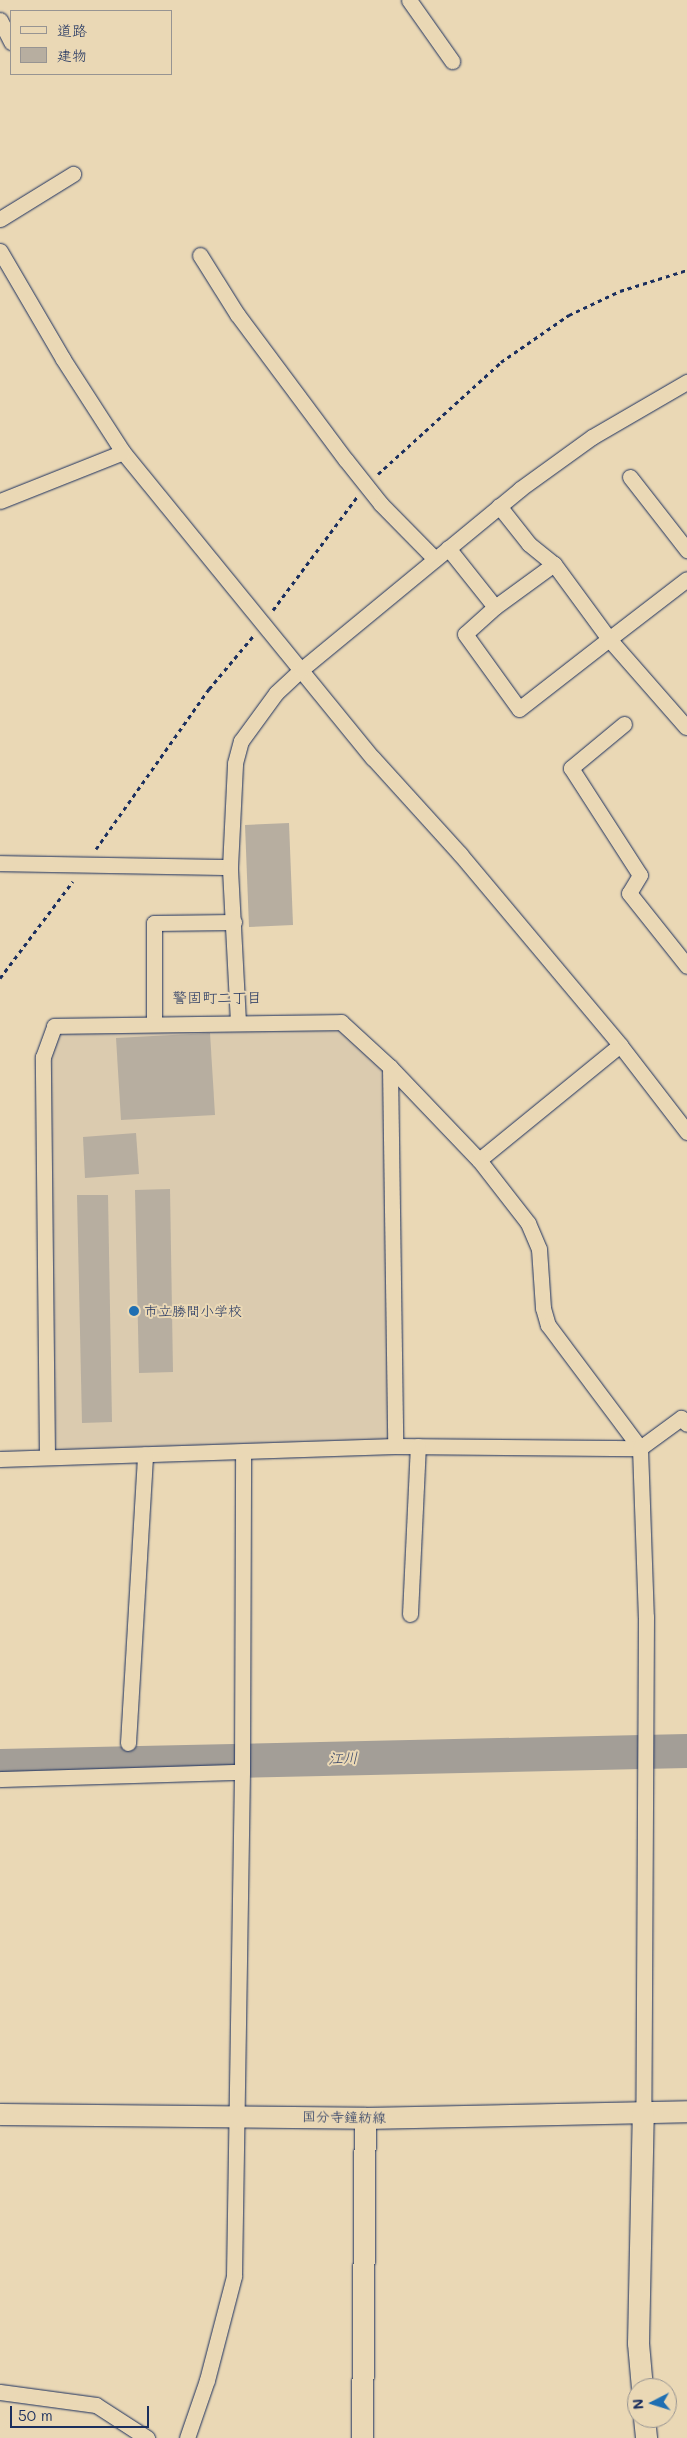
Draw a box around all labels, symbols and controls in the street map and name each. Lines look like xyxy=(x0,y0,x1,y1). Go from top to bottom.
legend xyxy=(10,10,172,75)
text: 道路 xyxy=(57,20,87,40)
text: 建物 xyxy=(57,45,87,65)
district label: 警固町二丁目 xyxy=(172,989,262,1007)
place label: 市立勝間小学校 xyxy=(144,1303,242,1319)
marker: 市立勝間小学校 xyxy=(128,1305,140,1317)
water label: 江川 xyxy=(328,1749,358,1767)
street label: 国分寺鐘紡線 xyxy=(302,2108,386,2126)
north arrow xyxy=(627,2378,677,2428)
scale bar xyxy=(12,2396,151,2428)
text: N xyxy=(628,2398,647,2410)
text: 50 m xyxy=(18,2405,53,2425)

